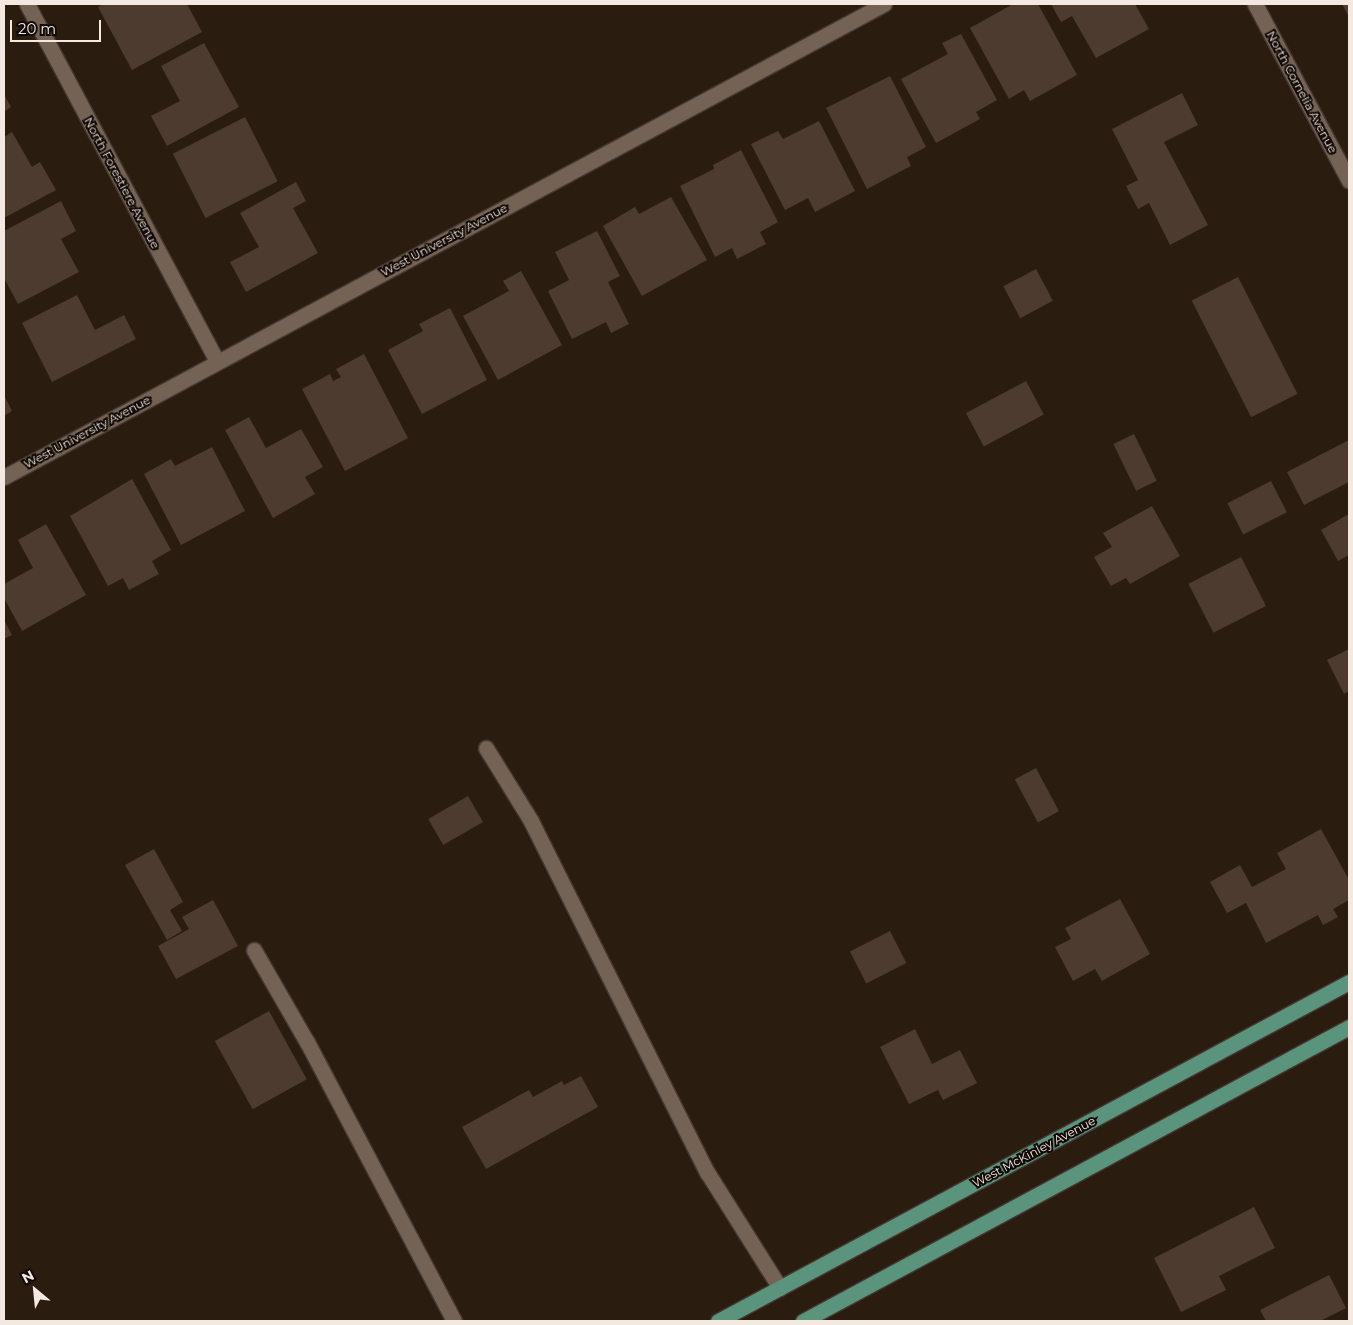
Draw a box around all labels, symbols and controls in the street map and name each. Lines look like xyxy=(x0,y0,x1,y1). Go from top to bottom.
scale bar xyxy=(12,10,104,42)
text: 20 m xyxy=(18,19,56,38)
street label: North Cornelia Avenue xyxy=(1264,28,1340,156)
street label: North Forestiere Avenue xyxy=(81,115,163,251)
street label: West University Avenue xyxy=(378,200,510,280)
street label: West University Avenue xyxy=(21,392,153,472)
street label: West McKinley Avenue xyxy=(970,1113,1098,1191)
north arrow xyxy=(10,1265,60,1315)
text: N xyxy=(19,1266,37,1287)

